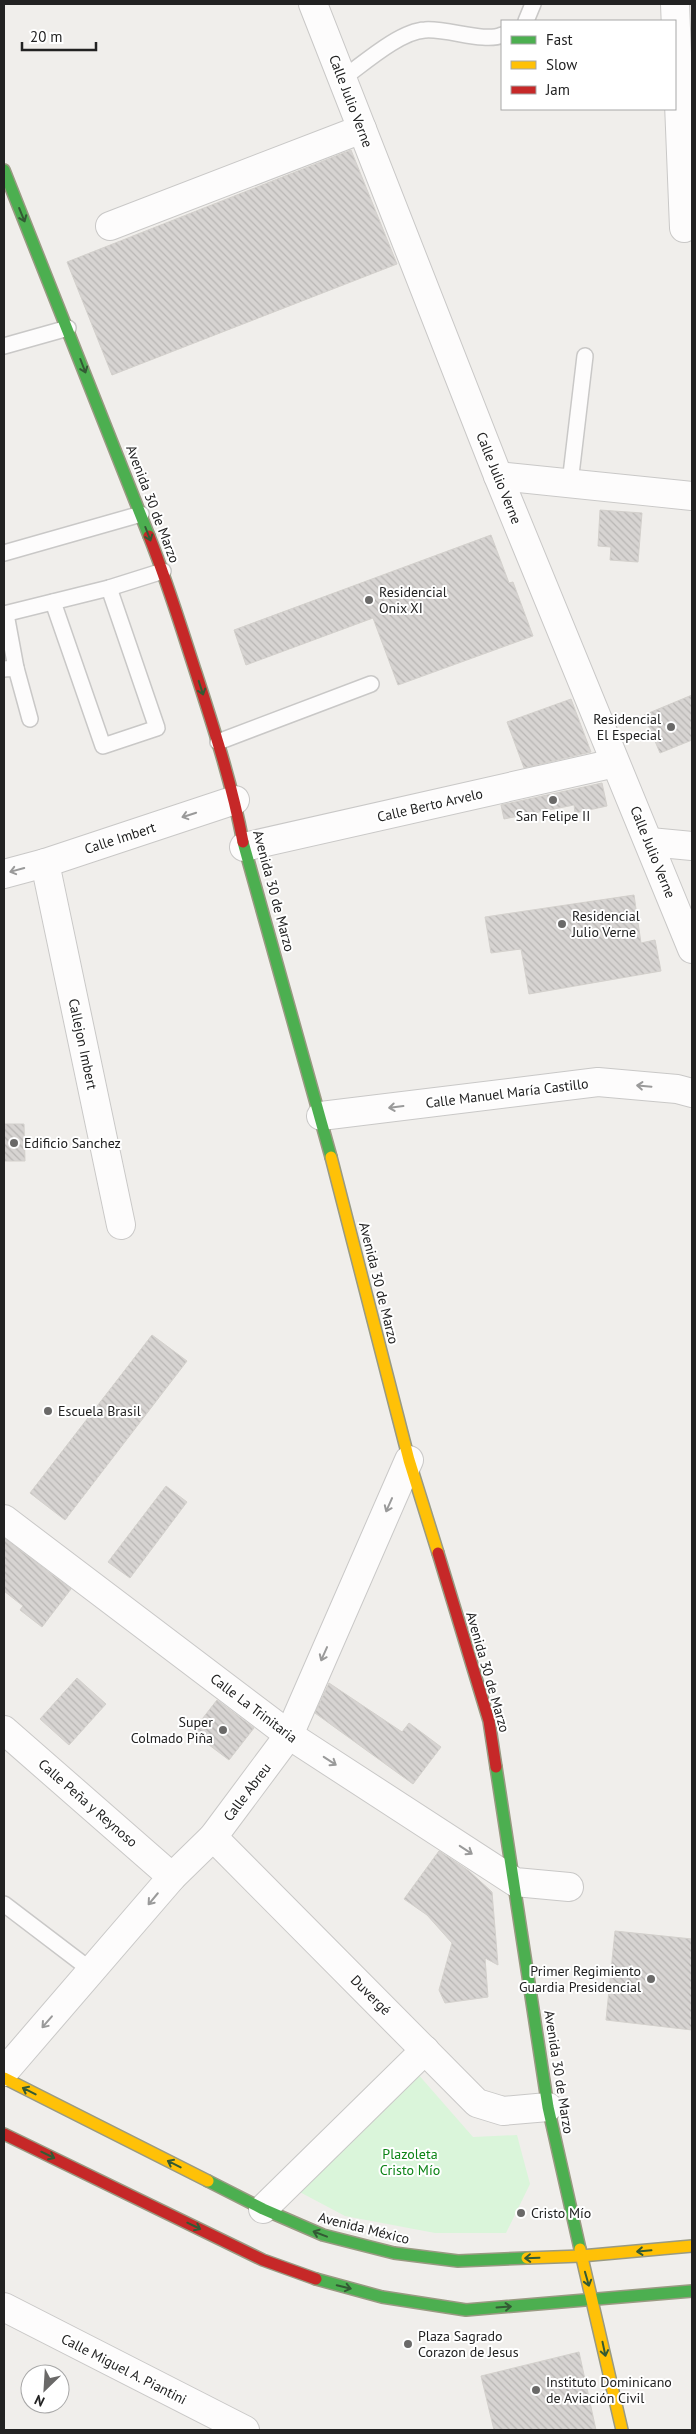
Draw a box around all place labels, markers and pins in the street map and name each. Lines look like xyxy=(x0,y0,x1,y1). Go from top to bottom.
place label: Residencial Onix XI xyxy=(379,583,447,617)
marker: Residencial Onix XI xyxy=(363,594,375,606)
place label: Residencial El Especial xyxy=(593,710,661,744)
marker: Residencial El Especial xyxy=(665,721,677,733)
marker: San Felipe II xyxy=(547,794,559,806)
place label: San Felipe II xyxy=(516,807,590,825)
place label: Residencial Julio Verne xyxy=(571,907,640,941)
marker: Residencial Julio Verne xyxy=(556,918,568,930)
place label: Edificio Sanchez xyxy=(24,1134,121,1152)
marker: Edificio Sanchez xyxy=(8,1137,20,1149)
place label: Escuela Brasil xyxy=(58,1402,141,1420)
marker: Escuela Brasil xyxy=(42,1405,54,1417)
place label: Super Colmado Piña xyxy=(131,1713,213,1747)
marker: Super Colmado Piña xyxy=(217,1724,229,1736)
place label: Primer Regimiento Guardia Presidencial xyxy=(519,1962,641,1996)
marker: Primer Regimiento Guardia Presidencial xyxy=(645,1973,657,1985)
place label: Cristo Mío xyxy=(531,2204,591,2222)
marker: Cristo Mío xyxy=(515,2207,527,2219)
place label: Plaza Sagrado Corazon de Jesus xyxy=(418,2327,519,2361)
marker: Plaza Sagrado Corazon de Jesus xyxy=(402,2338,414,2350)
place label: Instituto Dominicano de Aviación Civil xyxy=(546,2373,672,2407)
marker: Instituto Dominicano de Aviación Civil xyxy=(530,2384,542,2396)

